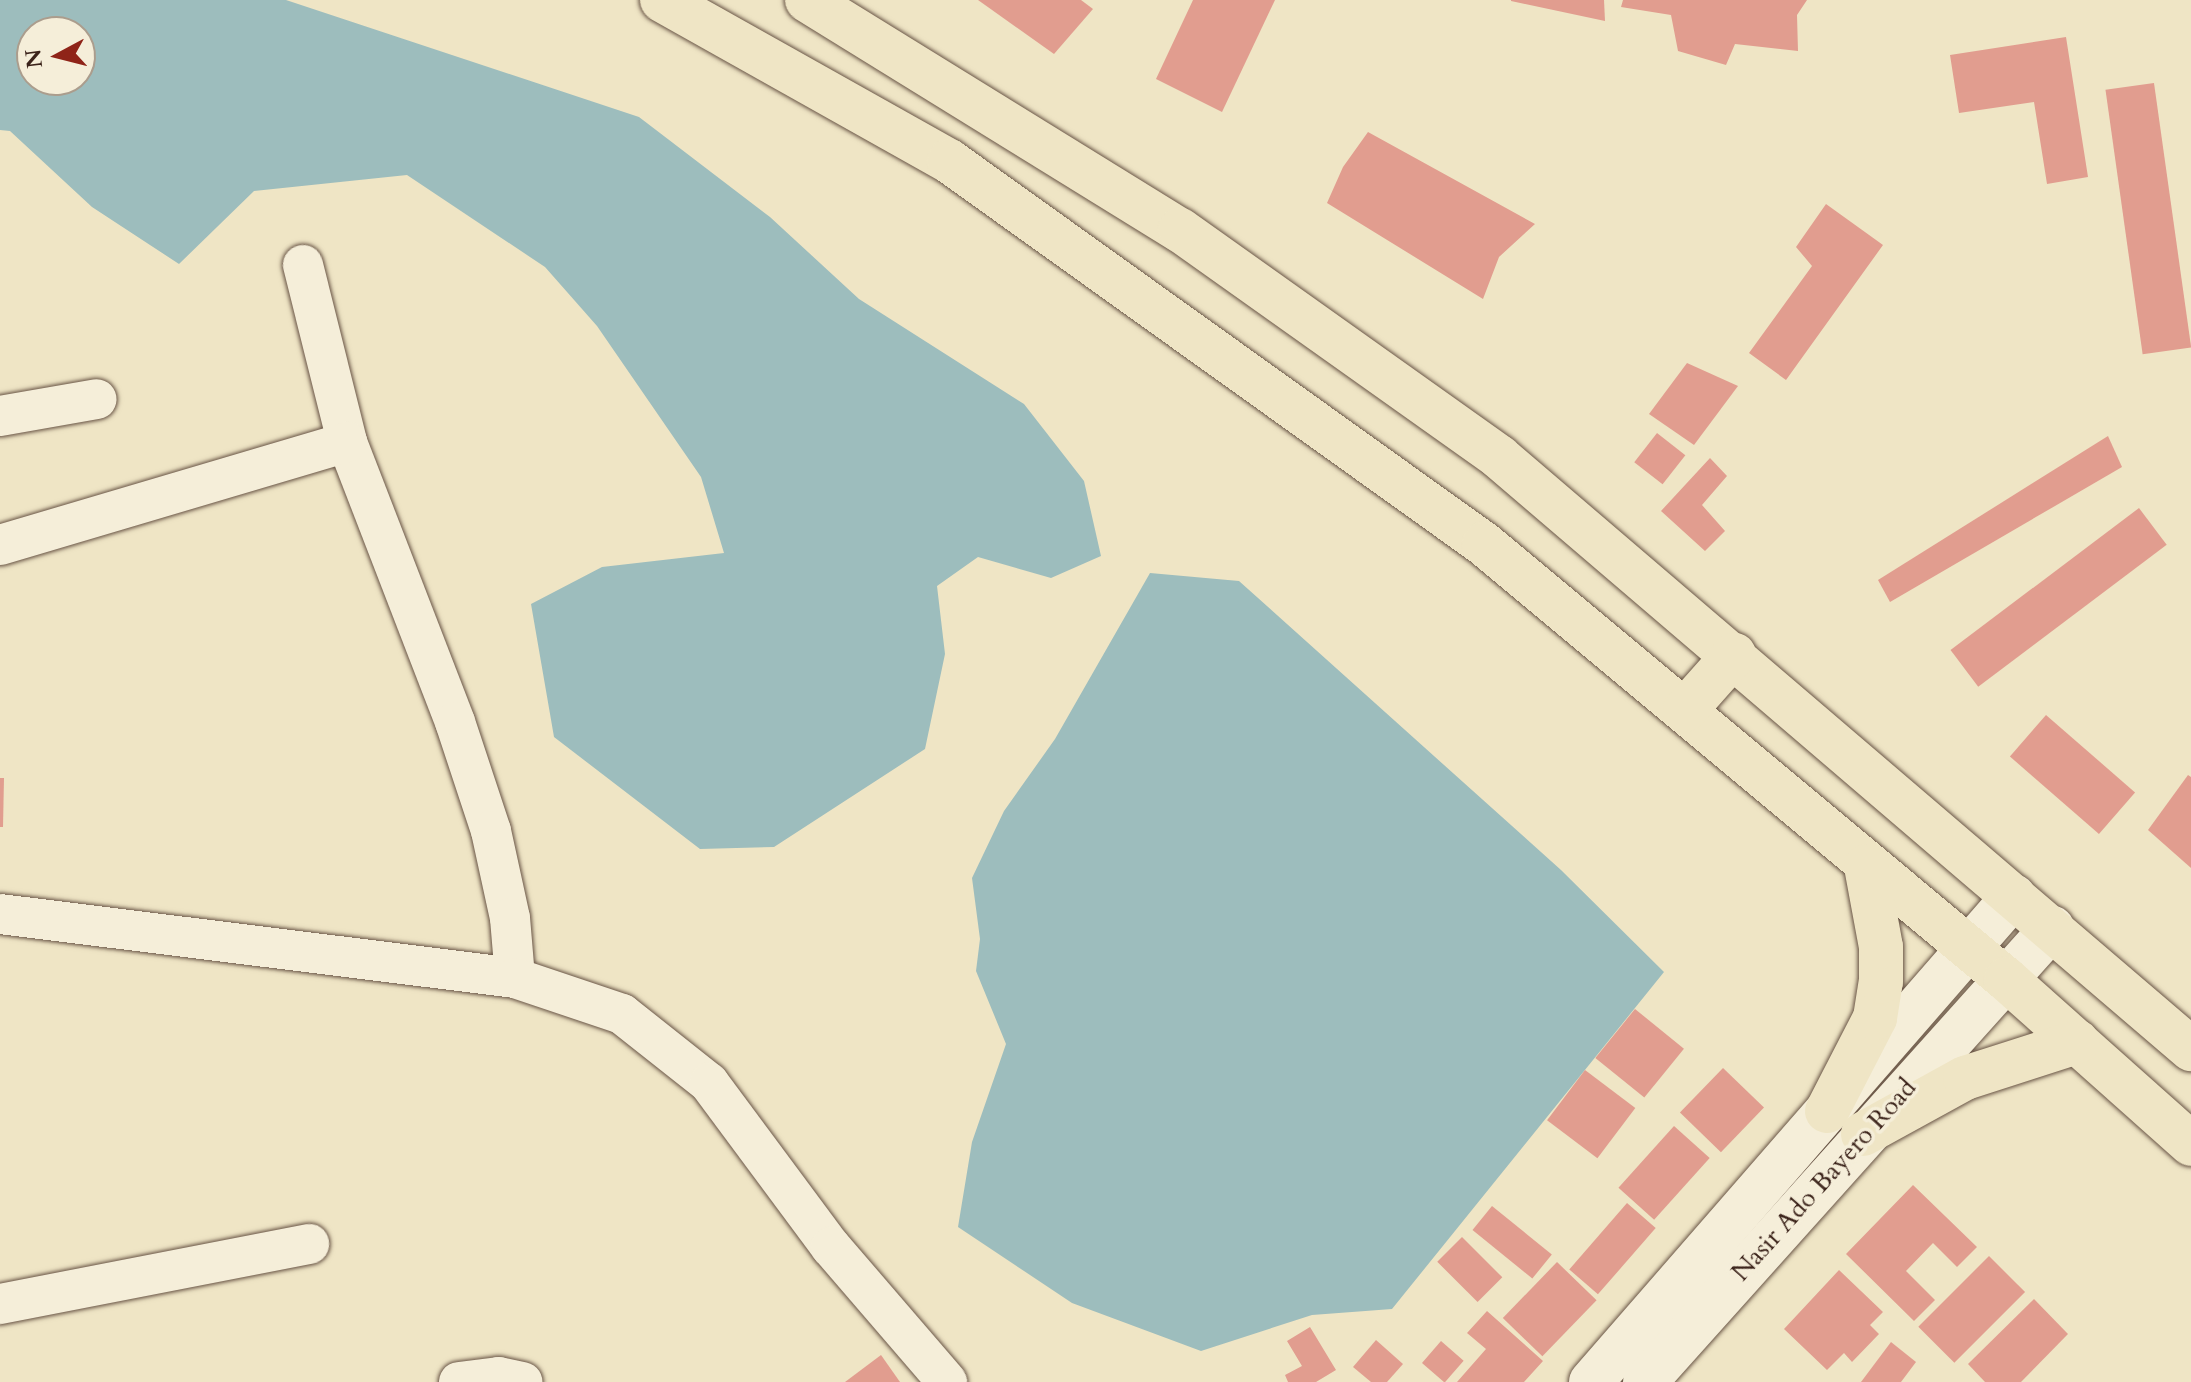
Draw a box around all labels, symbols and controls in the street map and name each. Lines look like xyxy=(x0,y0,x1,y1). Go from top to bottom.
north arrow xyxy=(16,16,96,96)
text: N xyxy=(18,47,50,70)
street label: Nasir Ado Bayero Road xyxy=(1725,1072,1923,1288)

